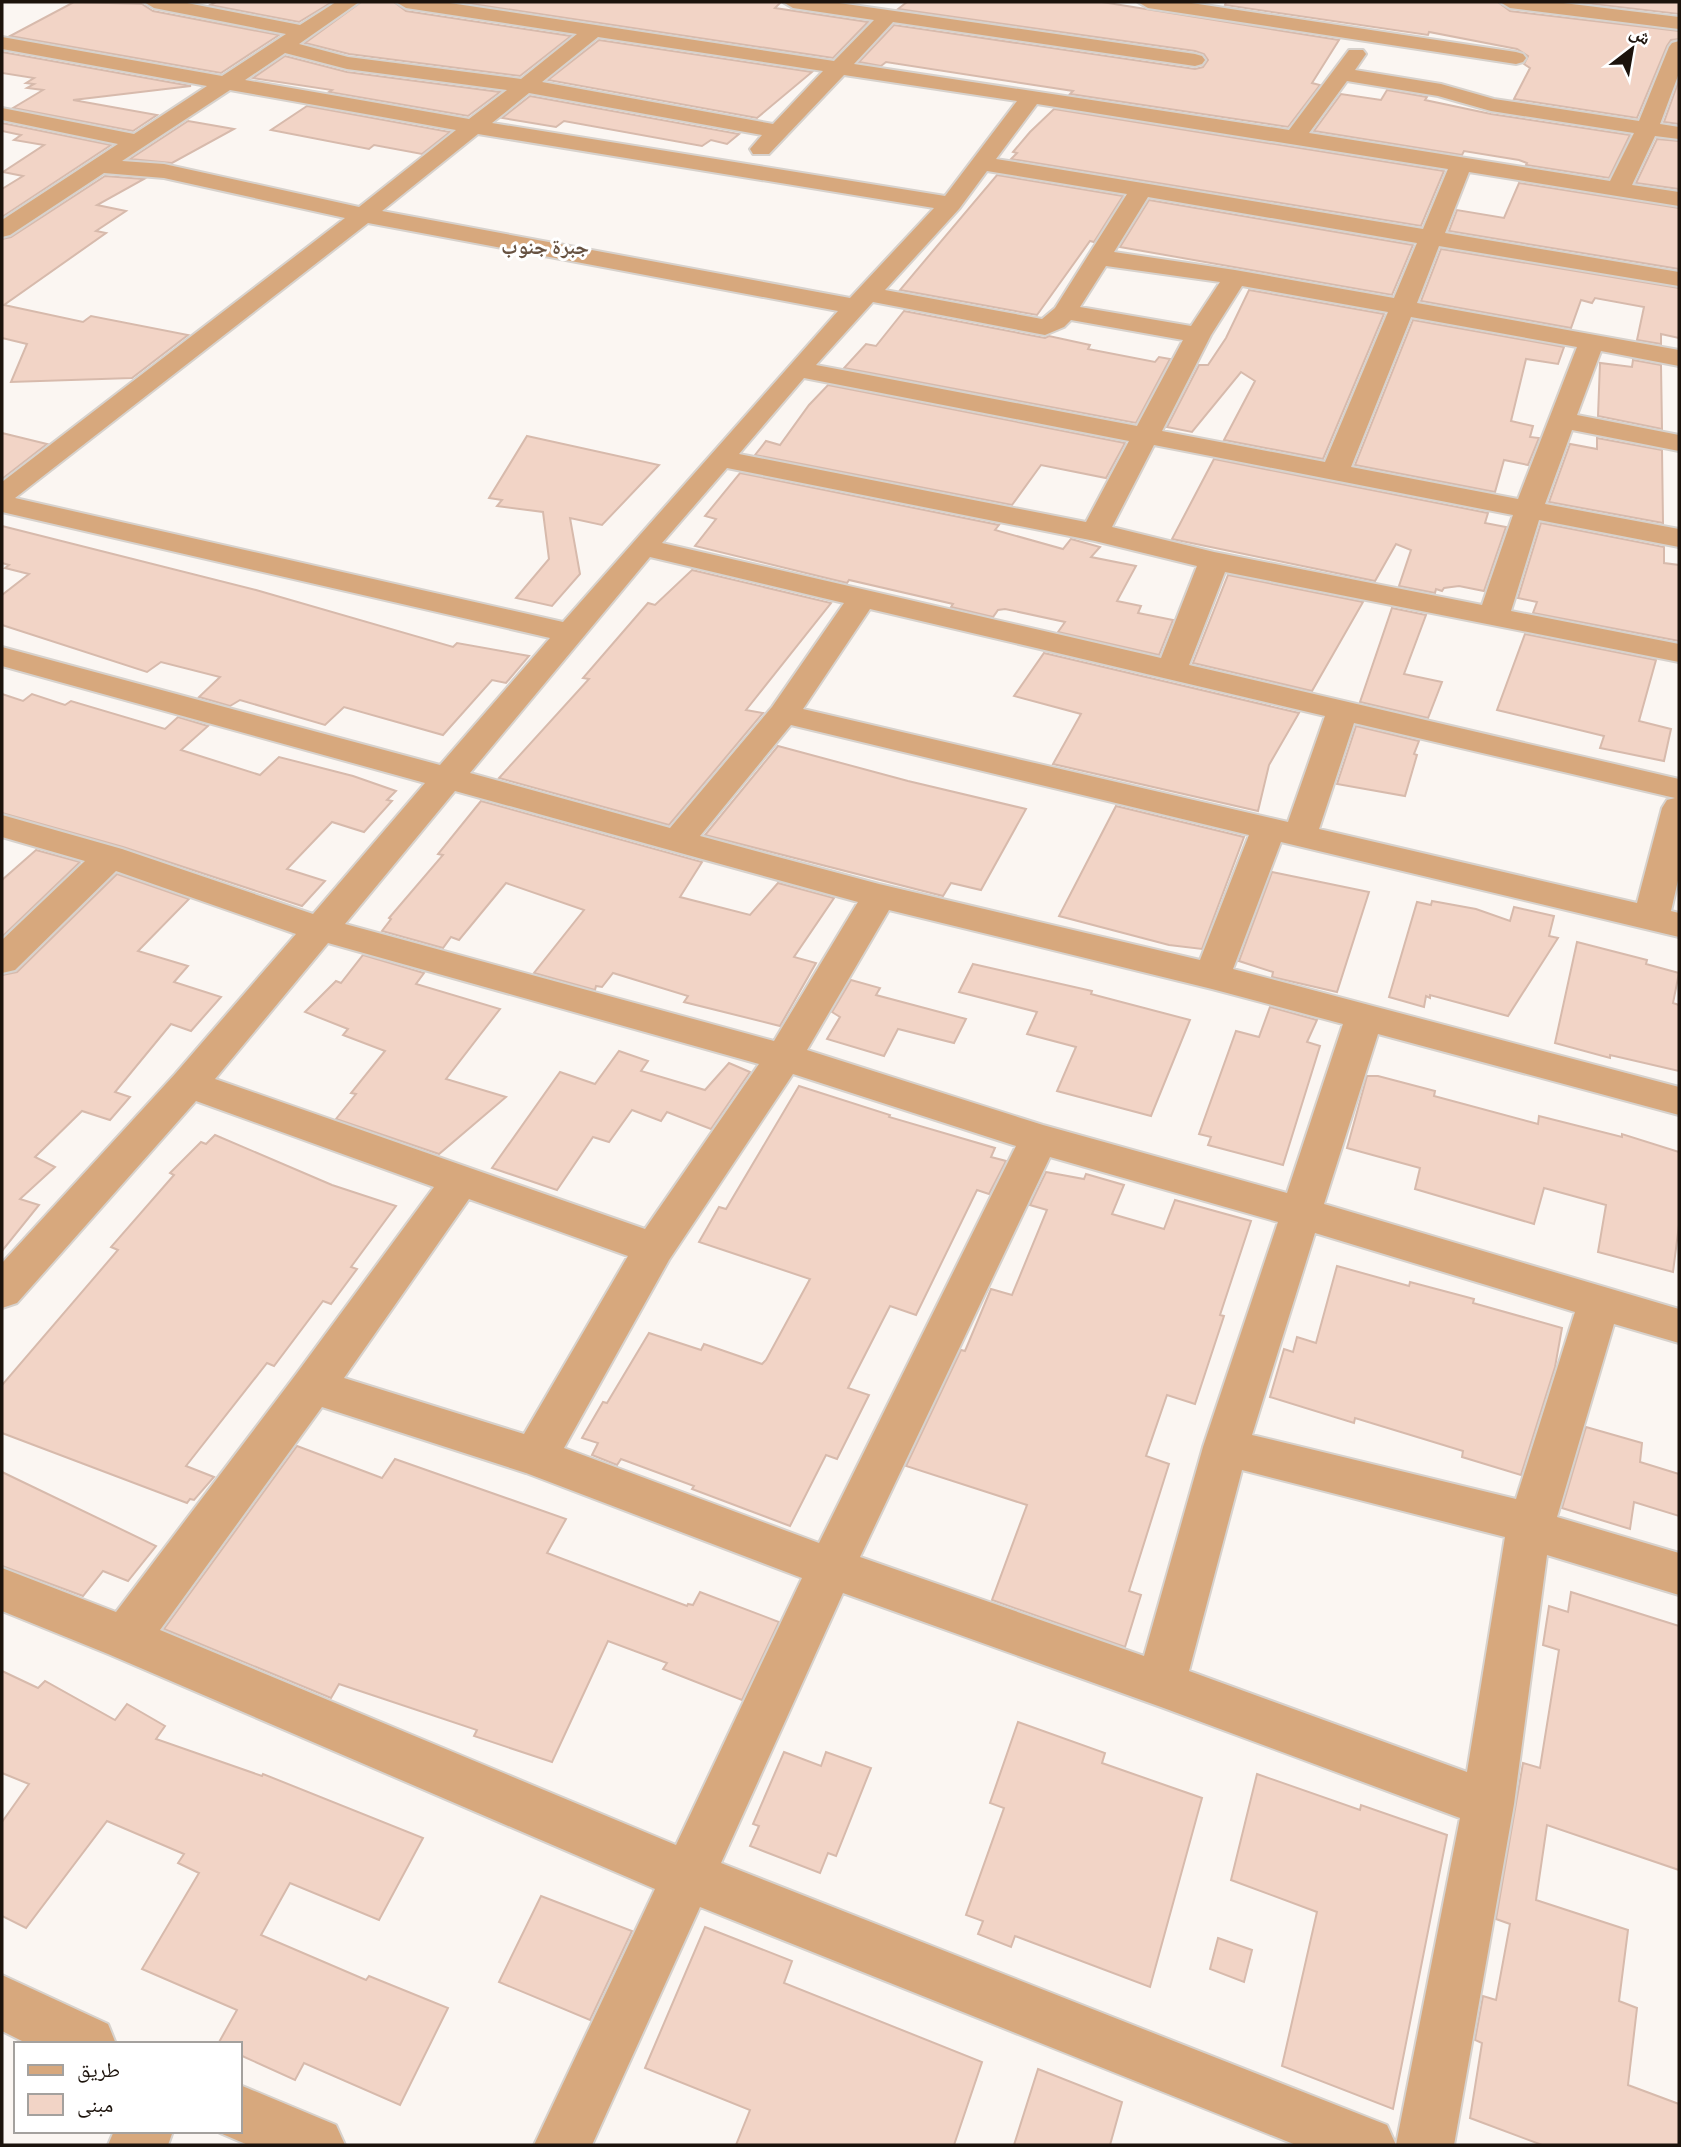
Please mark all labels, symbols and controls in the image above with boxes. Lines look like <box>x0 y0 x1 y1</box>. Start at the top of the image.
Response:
north arrow <box>1597 14 1667 84</box>
text: ش <box>1626 19 1656 50</box>
district label: جبرة جنوب <box>501 233 589 260</box>
legend <box>14 2042 242 2133</box>
text: طريق <box>77 2056 120 2083</box>
text: مبنى <box>77 2091 113 2118</box>

